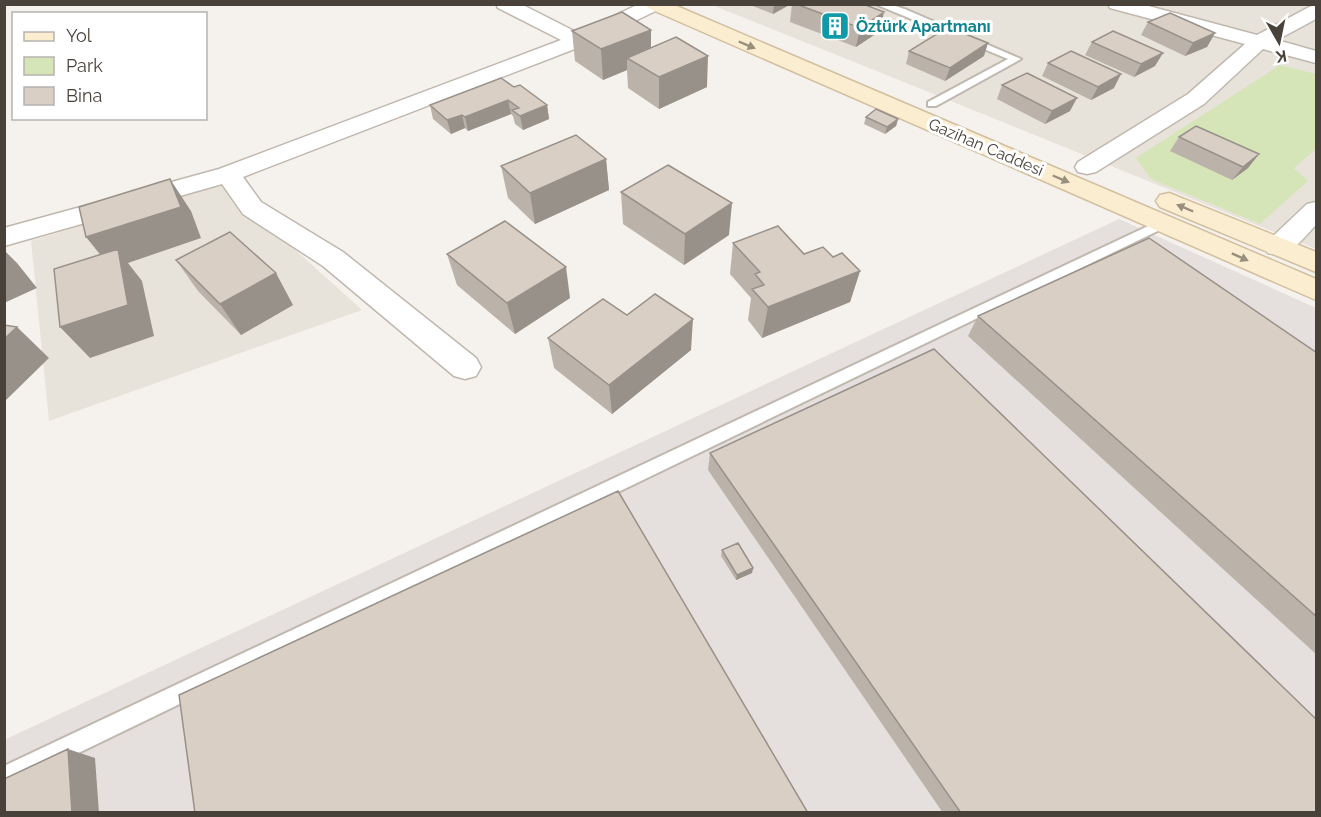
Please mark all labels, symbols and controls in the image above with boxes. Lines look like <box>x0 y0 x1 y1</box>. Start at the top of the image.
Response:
building icon: Öztürk Apartmanı <box>819 10 851 42</box>
legend <box>12 12 207 120</box>
north arrow <box>1249 12 1309 72</box>
place label: Öztürk Apartmanı <box>856 16 991 36</box>
text: Yol <box>66 25 92 46</box>
one-way arrow <box>739 40 756 49</box>
text: K <box>1274 46 1288 67</box>
text: Park <box>66 55 103 76</box>
text: Bina <box>66 85 102 106</box>
street label: Gazihan Caddesi <box>926 114 1046 180</box>
one-way arrow <box>1053 174 1071 184</box>
one-way arrow <box>1176 203 1194 213</box>
one-way arrow <box>1232 252 1250 262</box>

